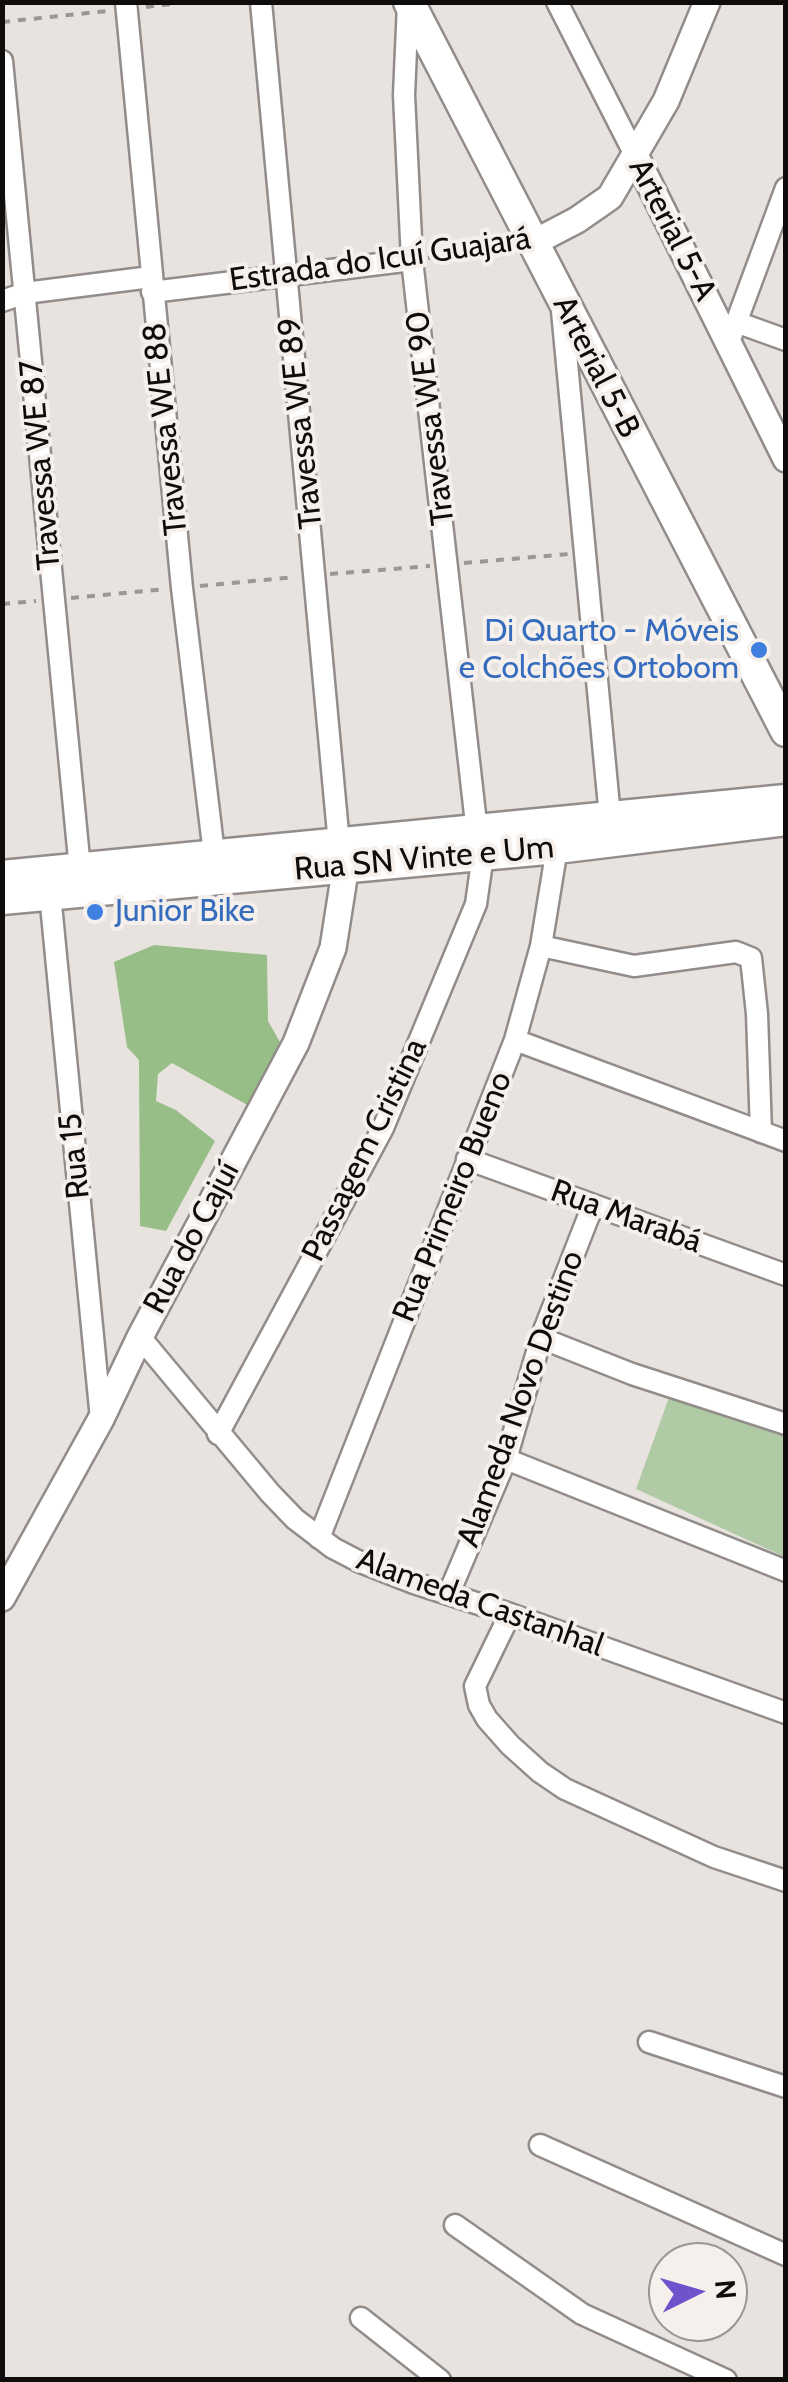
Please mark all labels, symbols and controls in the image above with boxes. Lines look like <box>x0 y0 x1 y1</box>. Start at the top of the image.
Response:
street label: Arterial 5-A <box>620 152 724 308</box>
street label: Estrada do Icuí Guajará <box>227 220 533 300</box>
street label: Arterial 5-B <box>544 290 648 444</box>
street label: Travessa WE 90 <box>399 309 463 527</box>
street label: Travessa WE 89 <box>271 315 331 531</box>
street label: Travessa WE 88 <box>136 321 196 537</box>
street label: Travessa WE 87 <box>13 358 69 572</box>
place label: Di Quarto - Móveis e Colchões Ortobom <box>459 613 739 688</box>
marker: Di Quarto - Móveis e Colchões Ortobom <box>748 639 770 661</box>
street label: Rua SN Vinte e Um <box>293 829 555 889</box>
place label: Junior Bike <box>115 893 255 931</box>
marker: Junior Bike <box>84 901 106 923</box>
street label: Passagem Cristina <box>294 1032 436 1268</box>
street label: Rua Primeiro Bueno <box>385 1066 521 1328</box>
street label: Rua 15 <box>51 1111 99 1201</box>
street label: Rua do Cajuí <box>136 1156 248 1320</box>
street label: Rua Marabá <box>545 1172 707 1262</box>
street label: Alameda Novo Destino <box>450 1246 592 1552</box>
street label: Alameda Castanhal <box>351 1541 609 1665</box>
north arrow <box>648 2242 748 2342</box>
text: N <box>708 2278 744 2301</box>

